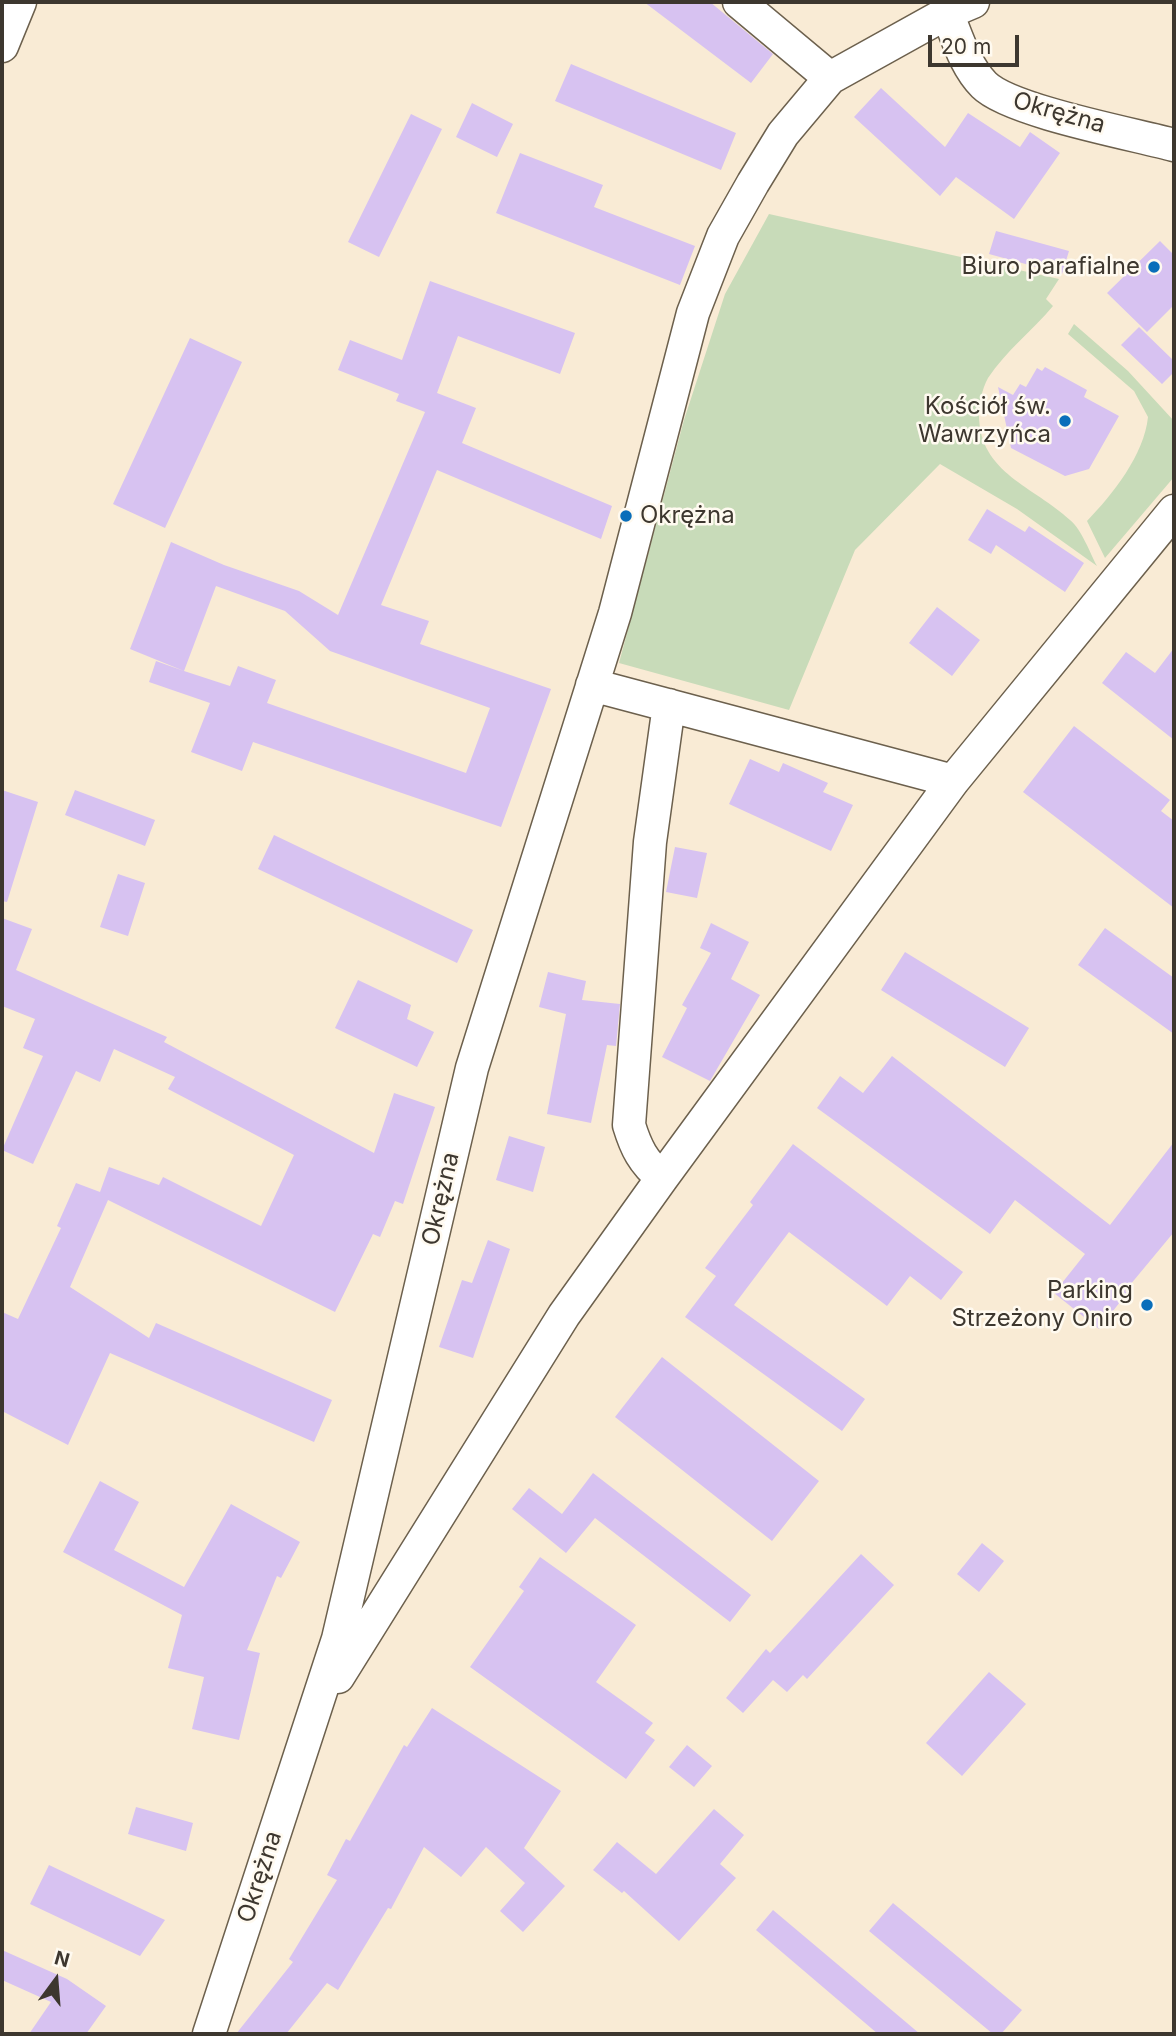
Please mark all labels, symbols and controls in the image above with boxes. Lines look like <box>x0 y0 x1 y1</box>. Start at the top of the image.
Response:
scale bar <box>931 21 1022 65</box>
text: 20 m <box>941 34 991 59</box>
street label: Okrężna <box>1010 86 1108 140</box>
place label: Biuro parafialne <box>961 253 1140 281</box>
marker: Biuro parafialne <box>1146 259 1162 275</box>
place label: Kościół św. Wawrzyńca <box>918 393 1051 449</box>
marker: Kościół św. Wawrzyńca <box>1057 413 1073 429</box>
place label: Okrężna <box>640 502 735 530</box>
marker: Okrężna <box>618 508 634 524</box>
street label: Okrężna <box>416 1150 466 1248</box>
place label: Parking Strzeżony Oniro <box>951 1277 1133 1333</box>
marker: Parking Strzeżony Oniro <box>1139 1297 1155 1313</box>
street label: Okrężna <box>232 1828 288 1926</box>
north arrow <box>21 1945 91 2015</box>
text: N <box>52 1946 72 1972</box>

